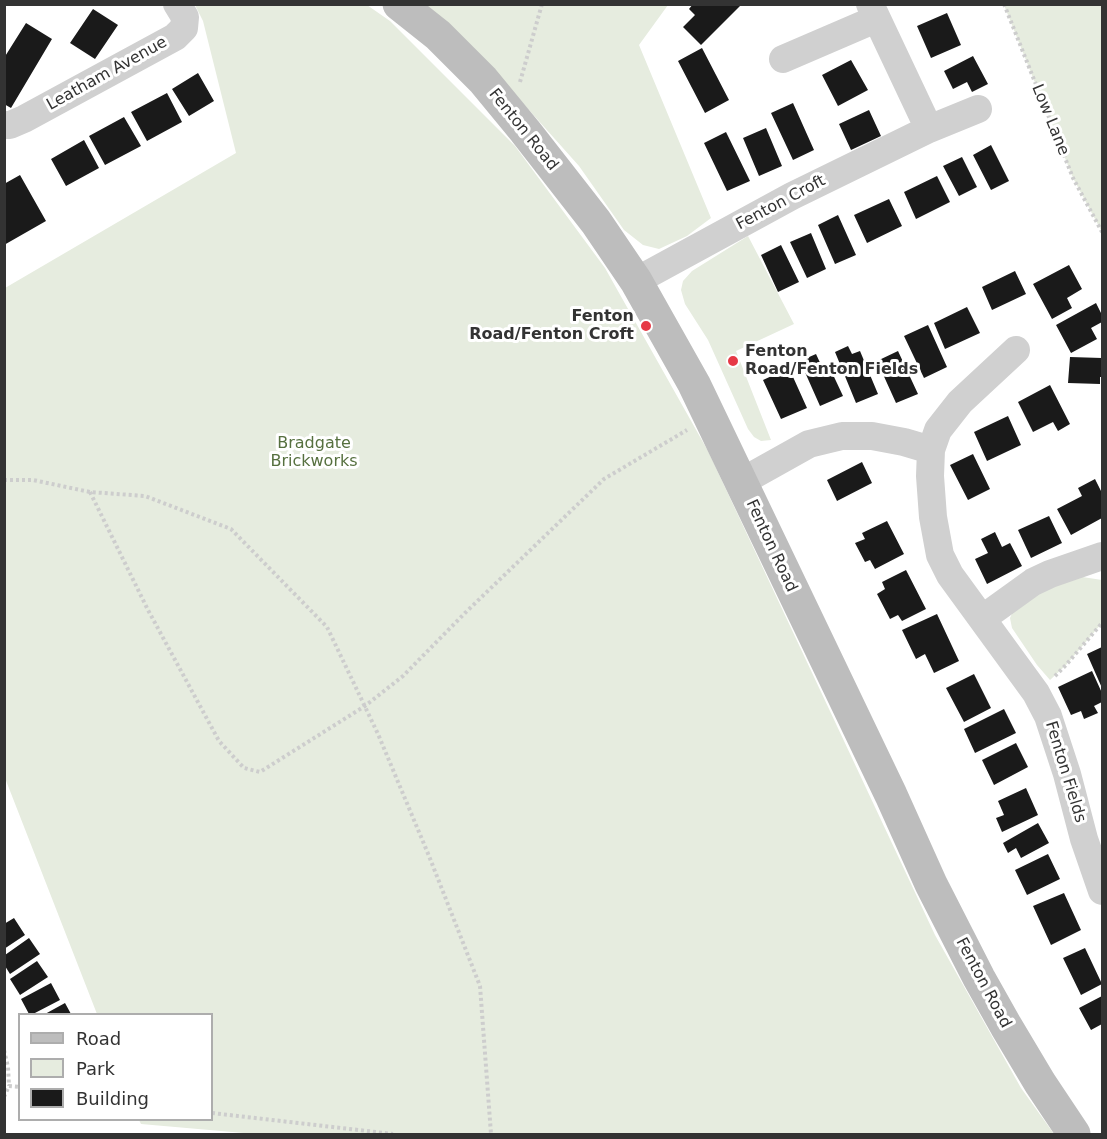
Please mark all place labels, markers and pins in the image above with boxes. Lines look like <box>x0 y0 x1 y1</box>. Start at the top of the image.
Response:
place label: Fenton Road/Fenton Croft <box>469 307 634 345</box>
marker: Fenton Road/Fenton Croft <box>639 319 653 333</box>
place label: Fenton Road/Fenton Fields <box>745 342 918 380</box>
marker: Fenton Road/Fenton Fields <box>726 354 740 368</box>

